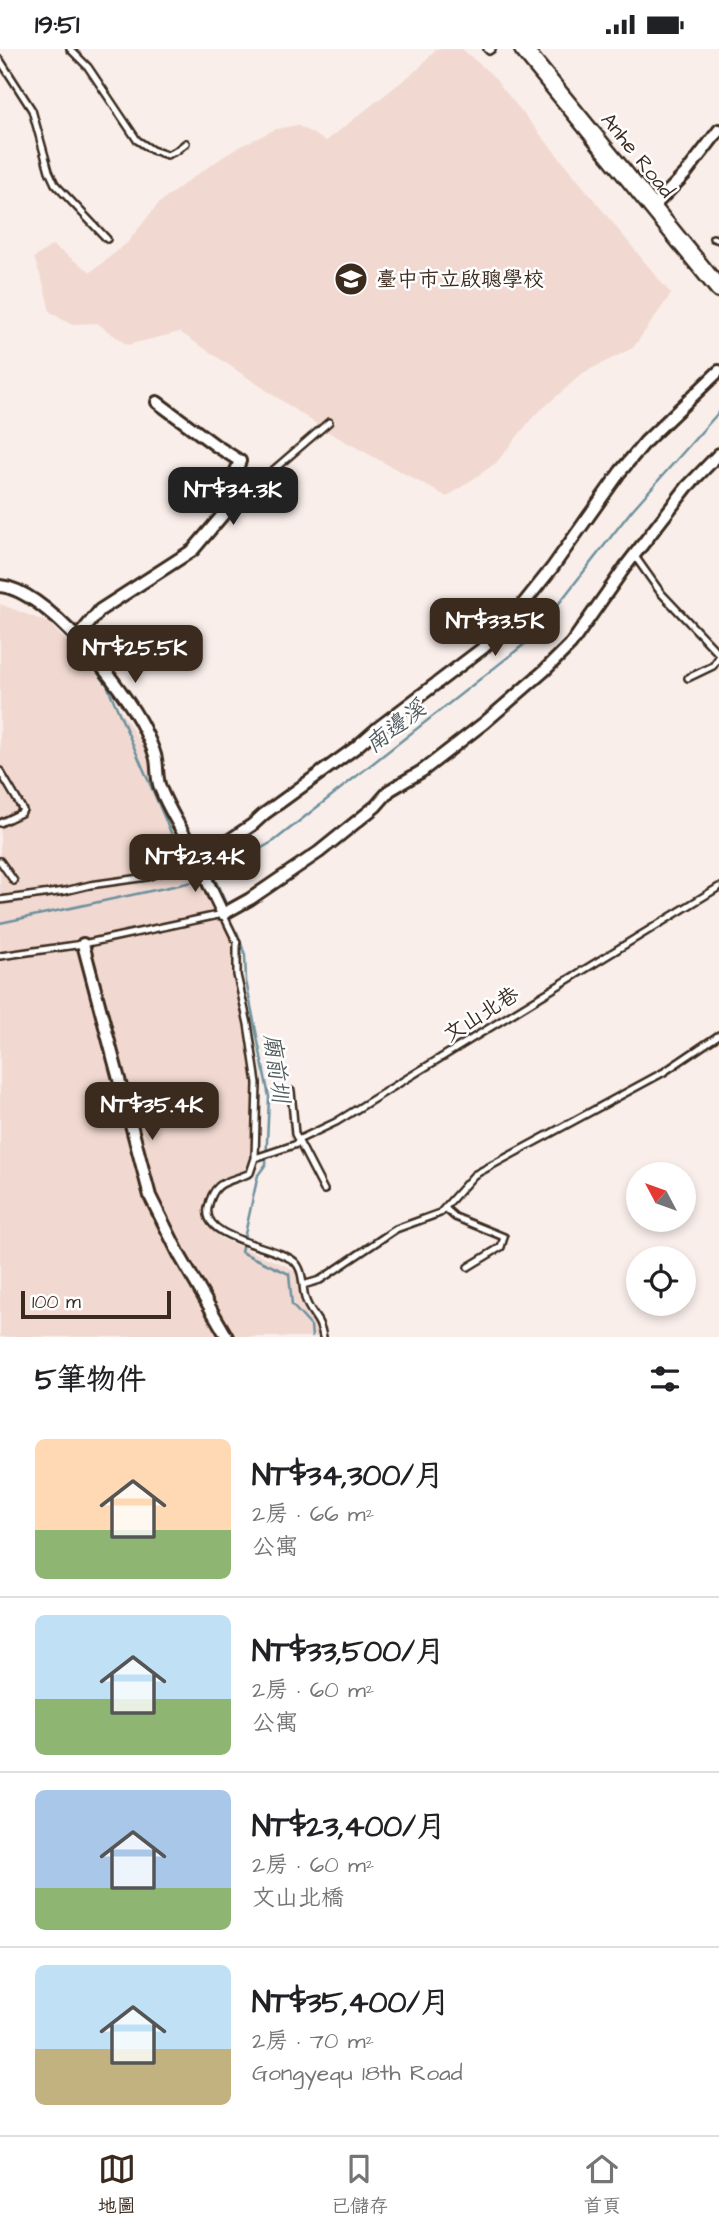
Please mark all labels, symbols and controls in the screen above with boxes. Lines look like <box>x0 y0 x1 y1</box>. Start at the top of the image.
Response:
text: 19:51 <box>35 7 79 43</box>
street label: Anhe Road <box>594 106 681 204</box>
school or university icon: 臺中市立啟聰學校 <box>332 260 370 298</box>
place label: 臺中市立啟聰學校 <box>376 265 544 294</box>
pin: NT$34.3K <box>161 468 305 527</box>
text: NT$34.3K <box>184 474 282 506</box>
pin: NT$33.5K <box>423 599 567 658</box>
text: NT$33.5K <box>446 605 544 637</box>
pin: NT$25.5K <box>63 625 207 685</box>
text: NT$25.5K <box>83 632 187 664</box>
water label: 南邊溪 <box>359 692 434 761</box>
pin: NT$23.4K <box>123 835 267 894</box>
text: NT$23.4K <box>145 841 245 873</box>
street label: 文山北巷 <box>438 980 525 1049</box>
water label: 廟前圳 <box>255 1032 297 1108</box>
pin: NT$35.4K <box>80 1083 224 1142</box>
text: NT$35.4K <box>101 1089 203 1121</box>
north arrow <box>626 1162 696 1232</box>
map controls <box>626 1162 696 1316</box>
button: locate <box>626 1246 696 1316</box>
scale bar <box>21 1288 172 1320</box>
text: 100 m <box>32 1289 81 1316</box>
text: 5筆物件 <box>35 1359 146 1401</box>
icon: filters <box>646 1360 684 1398</box>
text: NT$34,300/月 <box>252 1455 444 1497</box>
icon: home <box>91 1467 175 1551</box>
text: 2房 · 66 m² <box>252 1498 374 1530</box>
text: 公寓 <box>252 1531 298 1563</box>
text: NT$33,500/月 <box>252 1631 445 1673</box>
icon: home <box>91 1643 175 1727</box>
text: 2房 · 60 m² <box>252 1674 374 1706</box>
text: 公寓 <box>252 1707 298 1739</box>
text: NT$23,400/月 <box>252 1806 446 1848</box>
icon: home <box>91 1818 175 1902</box>
text: 2房 · 60 m² <box>252 1849 374 1881</box>
text: 文山北橋 <box>252 1882 344 1914</box>
text: NT$35,400/月 <box>252 1982 450 2024</box>
icon: home <box>91 1993 175 2077</box>
text: 2房 · 70 m² <box>252 2025 374 2057</box>
text: Gongyequ 18th Road <box>252 2057 463 2089</box>
tab: 地圖 <box>98 2150 136 2220</box>
tab: 已儲存 <box>331 2150 388 2220</box>
tab: 首頁 <box>583 2150 621 2220</box>

